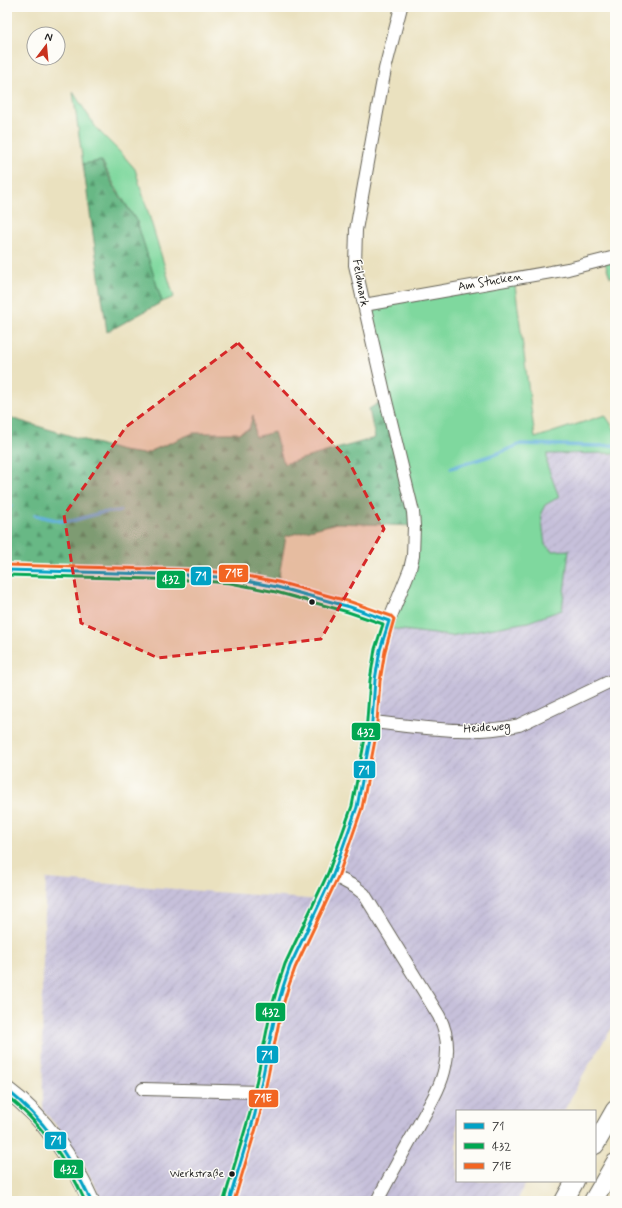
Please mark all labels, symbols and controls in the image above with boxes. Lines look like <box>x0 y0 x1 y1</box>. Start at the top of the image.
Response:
north arrow <box>26 26 66 66</box>
text: N <box>43 30 54 45</box>
street label: Feldmark <box>348 258 372 308</box>
street label: Am Stucken <box>456 268 524 296</box>
line badge: 71E <box>218 564 249 583</box>
line badge: 71 <box>190 566 212 586</box>
text: 71E <box>225 567 243 581</box>
line badge: 432 <box>156 570 186 589</box>
text: 71 <box>195 570 207 584</box>
text: 432 <box>162 573 180 587</box>
unlabelled marker <box>307 597 317 607</box>
street label: Heideweg <box>463 718 511 738</box>
line badge: 432 <box>351 722 381 741</box>
text: 432 <box>357 726 375 740</box>
line badge: 71 <box>353 760 376 779</box>
text: 71 <box>358 764 370 778</box>
line badge: 432 <box>255 1002 286 1022</box>
text: 432 <box>262 1006 280 1020</box>
line badge: 71 <box>256 1045 279 1064</box>
text: 71 <box>261 1049 273 1063</box>
line badge: 71E <box>248 1089 279 1108</box>
text: 71E <box>254 1092 272 1106</box>
legend <box>456 1110 596 1182</box>
text: 71 <box>492 1119 504 1135</box>
line badge: 71 <box>44 1131 67 1150</box>
text: 71 <box>50 1134 62 1148</box>
text: 432 <box>492 1139 511 1155</box>
line badge: 432 <box>53 1159 84 1179</box>
text: 71E <box>492 1159 511 1175</box>
text: 432 <box>60 1163 78 1177</box>
place label: Werkstraße <box>170 1167 225 1181</box>
marker: Werkstraße <box>227 1169 237 1179</box>

